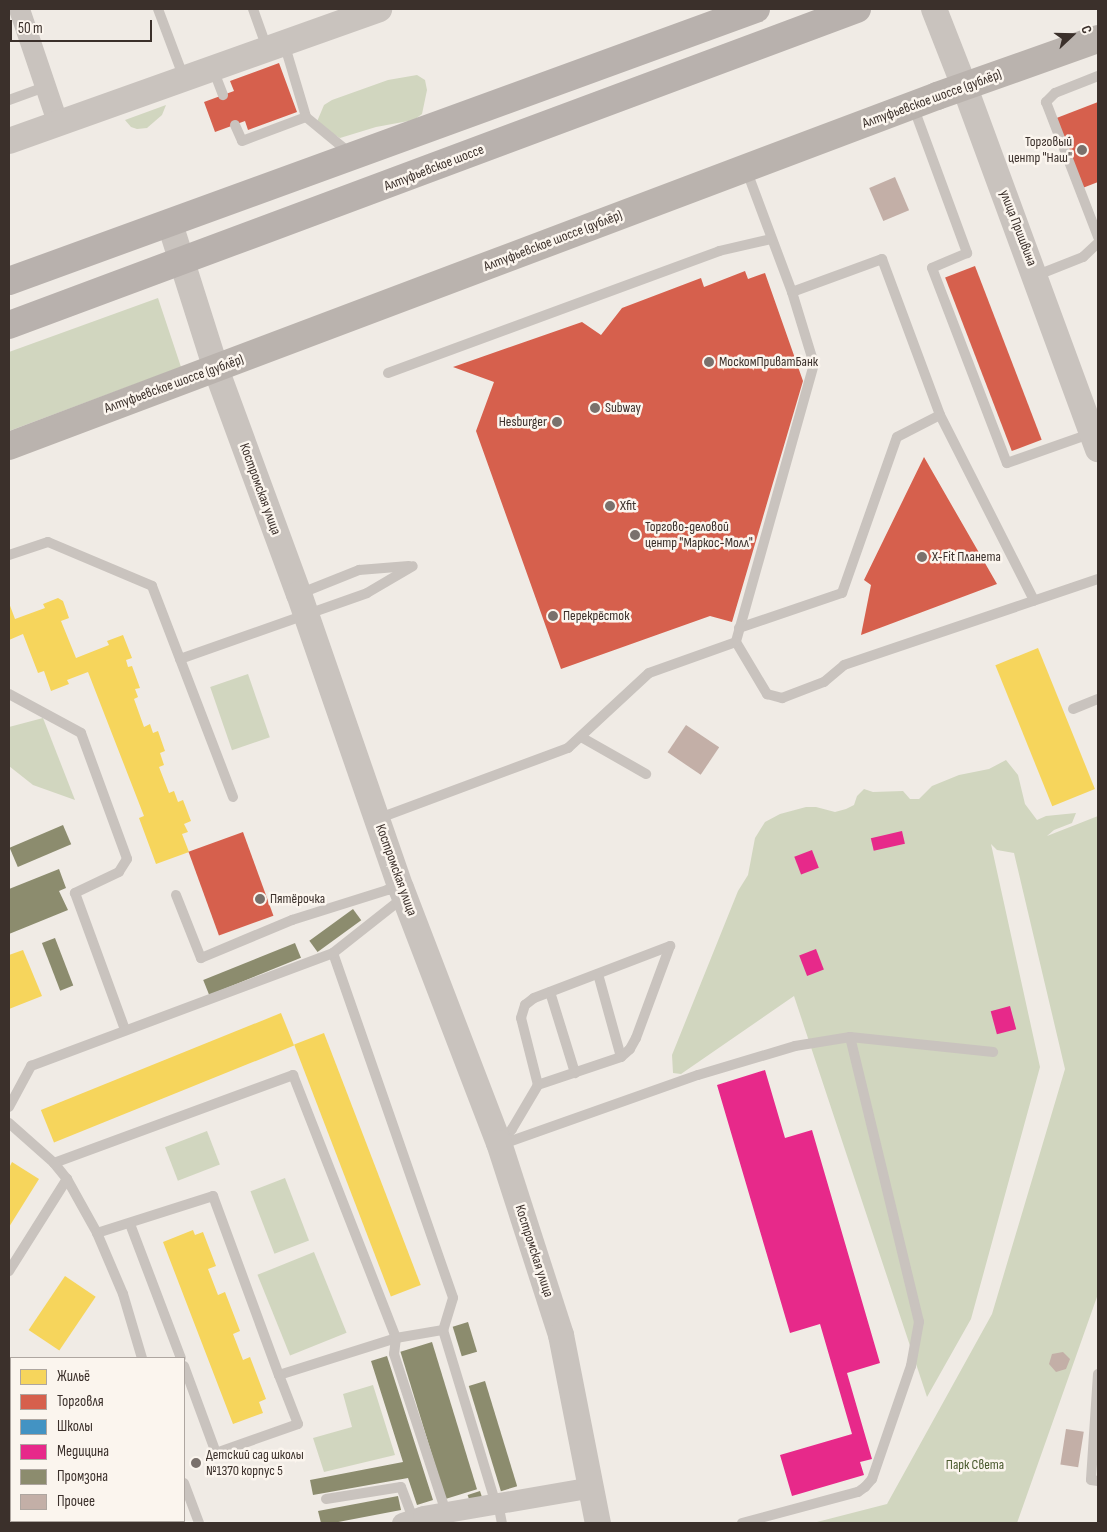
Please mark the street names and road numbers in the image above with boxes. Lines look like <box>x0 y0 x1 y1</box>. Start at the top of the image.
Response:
street label: Алтуфьевское шоссе (дублёр) <box>860 66 1004 132</box>
street label: Алтуфьевское шоссе <box>382 141 486 195</box>
street label: улица Пришвина <box>996 188 1040 268</box>
street label: Алтуфьевское шоссе (дублёр) <box>481 207 625 275</box>
street label: Алтуфьевское шоссе (дублёр) <box>102 351 246 417</box>
street label: Костромская улица <box>236 441 284 537</box>
street label: Костромская улица <box>372 822 420 918</box>
street label: Костромская улица <box>511 1203 557 1299</box>

